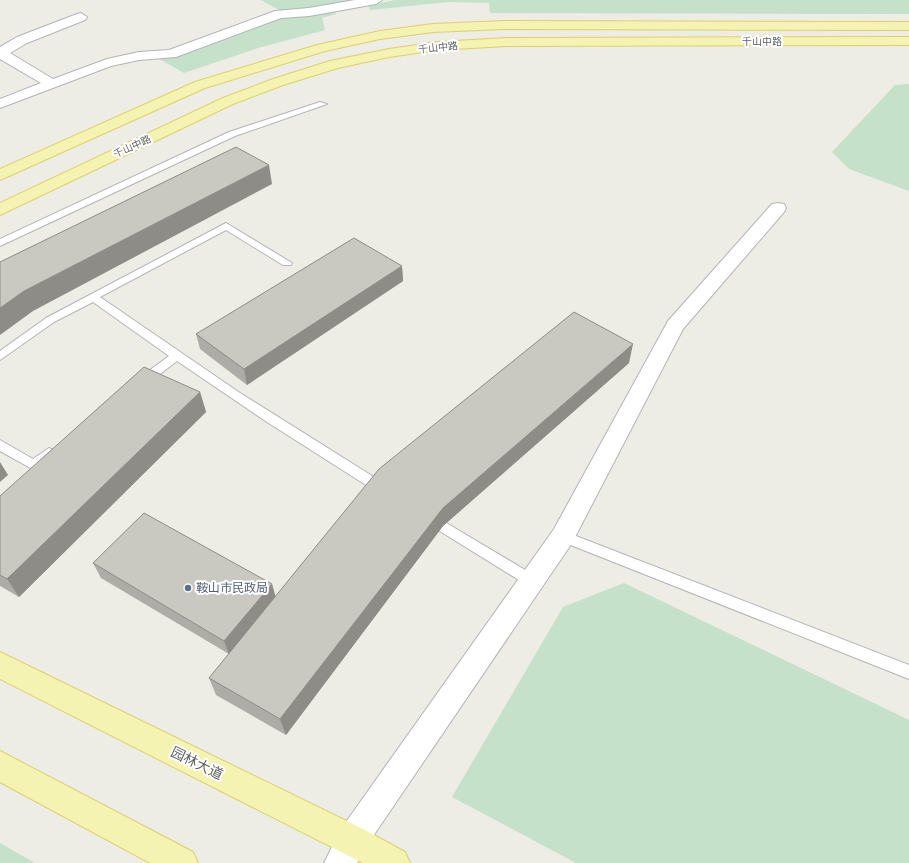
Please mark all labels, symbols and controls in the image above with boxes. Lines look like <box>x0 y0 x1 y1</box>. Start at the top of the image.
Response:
street label: 千山中路 <box>742 35 782 47</box>
street label: 千山中路 <box>417 39 459 55</box>
street label: 千山中路 <box>111 132 153 160</box>
place label: 鞍山市民政局 <box>196 581 268 595</box>
marker: 鞍山市民政局 <box>183 583 193 593</box>
street label: 园林大道 <box>168 744 226 782</box>

